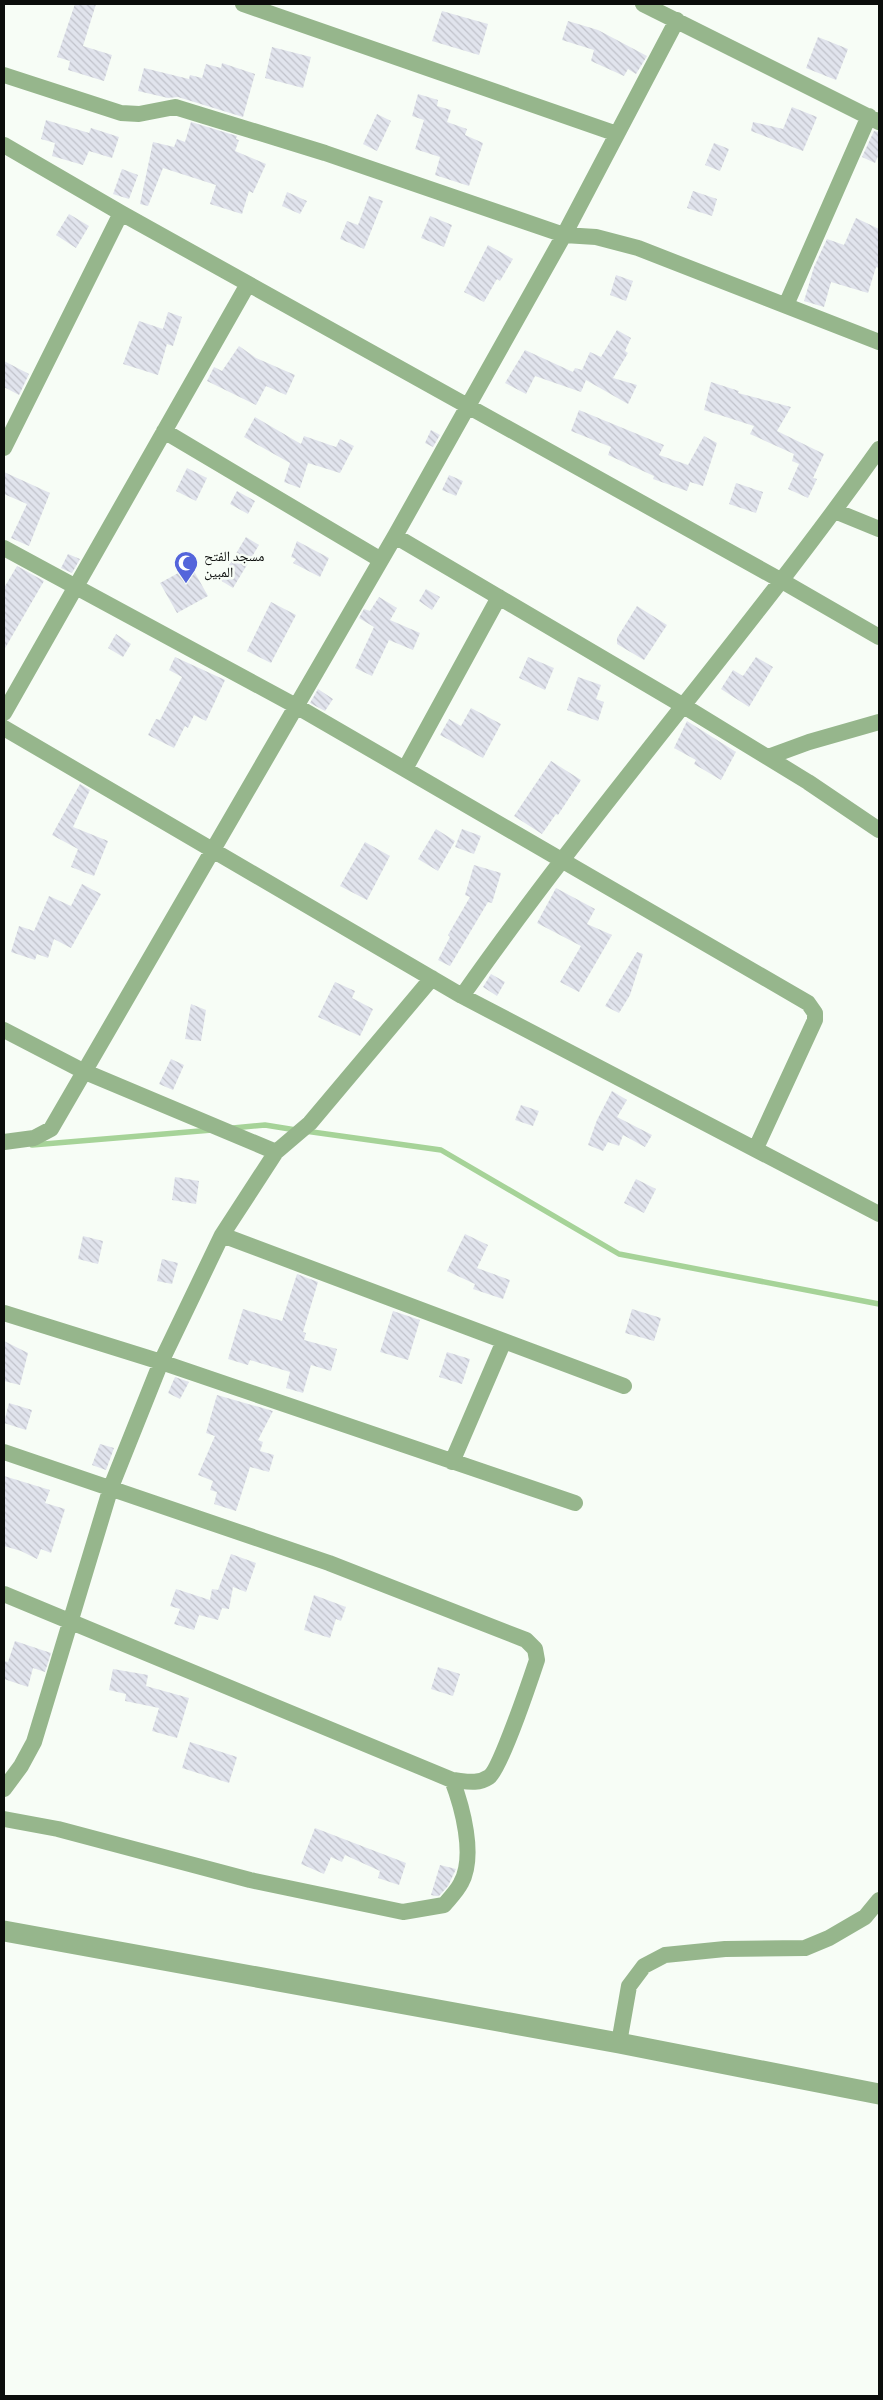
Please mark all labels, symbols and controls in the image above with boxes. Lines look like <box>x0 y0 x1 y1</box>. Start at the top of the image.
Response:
place label: مسجد الفتح المبين <box>204 547 265 581</box>
mosque icon: مسجد الفتح المبين <box>173 550 199 584</box>

